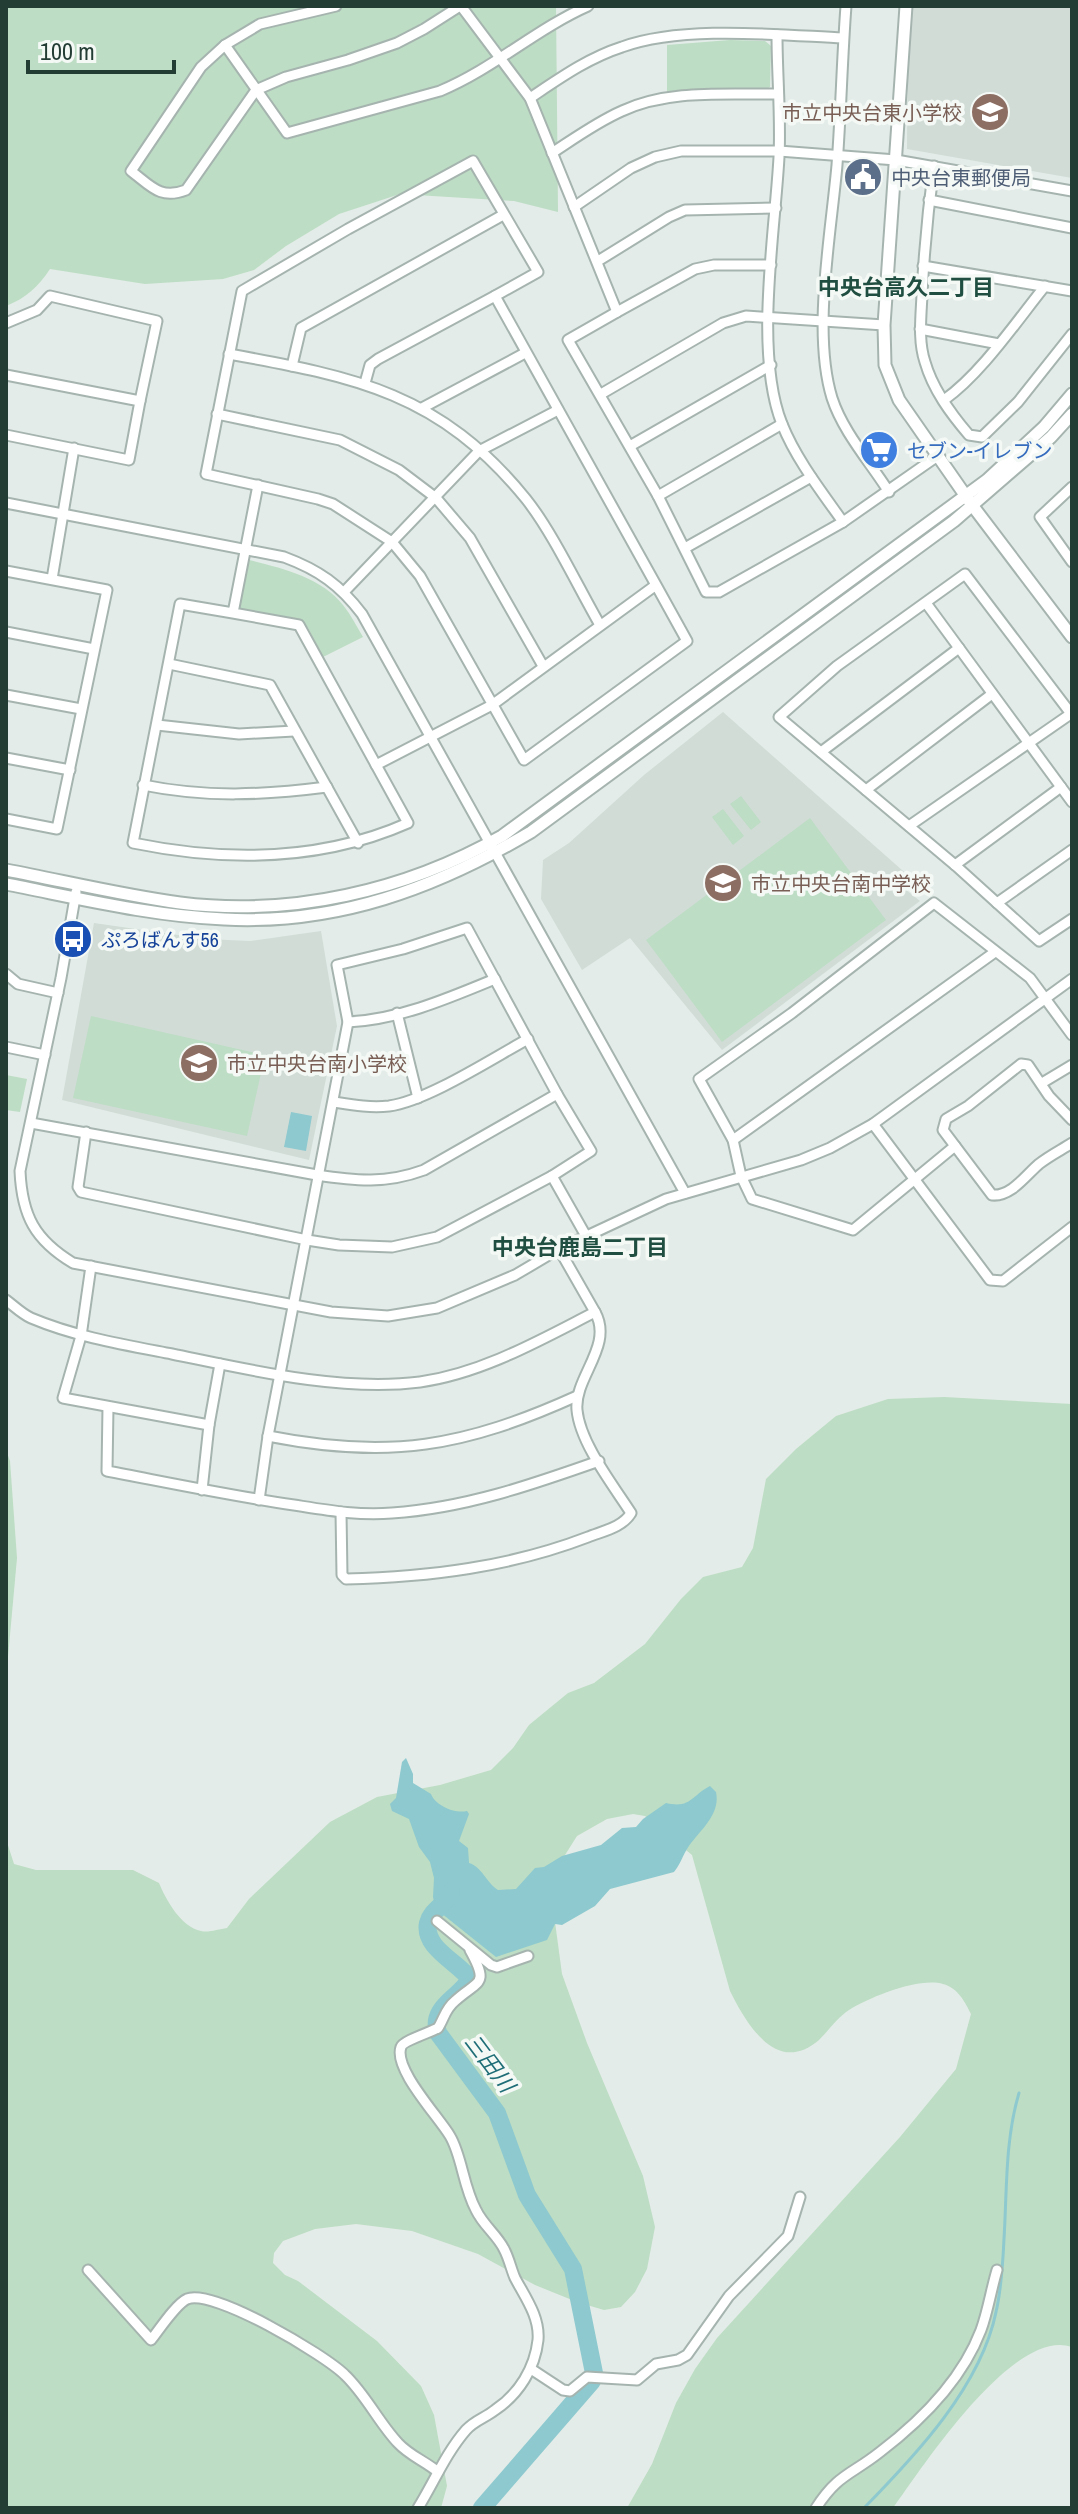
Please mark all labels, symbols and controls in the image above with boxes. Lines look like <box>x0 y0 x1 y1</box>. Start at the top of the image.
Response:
scale bar <box>28 24 174 74</box>
text: 100 m <box>40 35 95 67</box>
school or university icon: 市立中央台東小学校 <box>969 91 1011 133</box>
place label: 市立中央台東小学校 <box>782 99 962 126</box>
public building icon: 中央台東郵便局 <box>842 156 884 198</box>
place label: 中央台東郵便局 <box>891 164 1031 191</box>
district label: 中央台高久二丁目 <box>818 272 994 302</box>
supermarket icon: セブン-イレブン <box>858 429 900 471</box>
place label: セブン-イレブン <box>907 437 1052 464</box>
school or university icon: 市立中央台南中学校 <box>702 862 744 904</box>
place label: 市立中央台南中学校 <box>751 870 931 897</box>
bus stop icon: ぷろばんす56 <box>52 918 94 960</box>
place label: ぷろばんす56 <box>101 926 219 953</box>
school or university icon: 市立中央台南小学校 <box>178 1042 220 1084</box>
place label: 市立中央台南小学校 <box>227 1050 407 1077</box>
district label: 中央台鹿島二丁目 <box>492 1232 668 1262</box>
water label: 三田川 <box>458 2028 523 2100</box>

